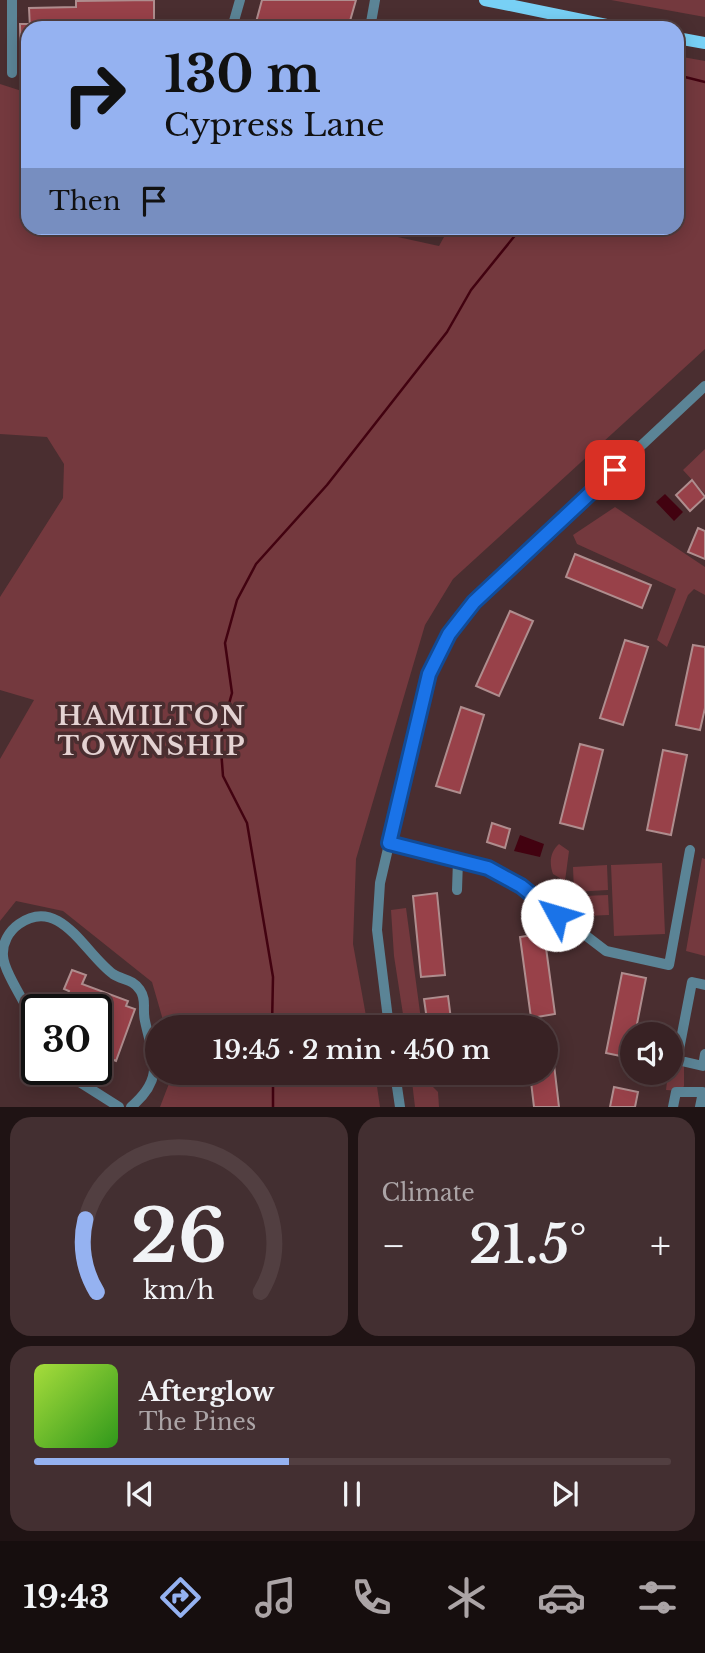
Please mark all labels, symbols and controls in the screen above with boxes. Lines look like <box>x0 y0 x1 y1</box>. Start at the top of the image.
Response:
text: 130 m <box>164 44 321 105</box>
icon: right <box>49 49 140 140</box>
text: Cypress Lane <box>164 105 385 145</box>
icon: arrive <box>135 182 173 220</box>
text: Then <box>49 185 121 217</box>
pin <box>585 440 645 500</box>
icon: arrive <box>596 451 634 489</box>
district label: HAMILTON TOWNSHIP <box>57 700 247 762</box>
position arrow <box>520 878 594 952</box>
speed limit sign: 30 <box>21 994 112 1085</box>
map controls <box>620 1022 683 1085</box>
button: sound <box>620 1022 683 1085</box>
text: 19:45 · 2 min · 450 m <box>213 1034 490 1066</box>
text: Climate <box>382 1179 475 1207</box>
text: 26 <box>131 1192 227 1283</box>
text: 21.5° <box>469 1213 587 1277</box>
text: − <box>382 1222 406 1269</box>
text: + <box>650 1222 671 1269</box>
text: km/h <box>143 1275 214 1306</box>
text: Afterglow <box>139 1376 275 1408</box>
text: The Pines <box>139 1408 256 1436</box>
icon: previous <box>121 1475 159 1513</box>
icon: pause <box>333 1475 371 1513</box>
icon: next <box>546 1475 584 1513</box>
icon: directions <box>156 1573 205 1622</box>
icon: music <box>251 1573 300 1622</box>
icon: phone <box>347 1573 396 1622</box>
icon: climate <box>442 1573 491 1622</box>
icon: car <box>537 1573 586 1622</box>
icon: filters <box>633 1573 682 1622</box>
text: 19:43 <box>23 1577 109 1617</box>

